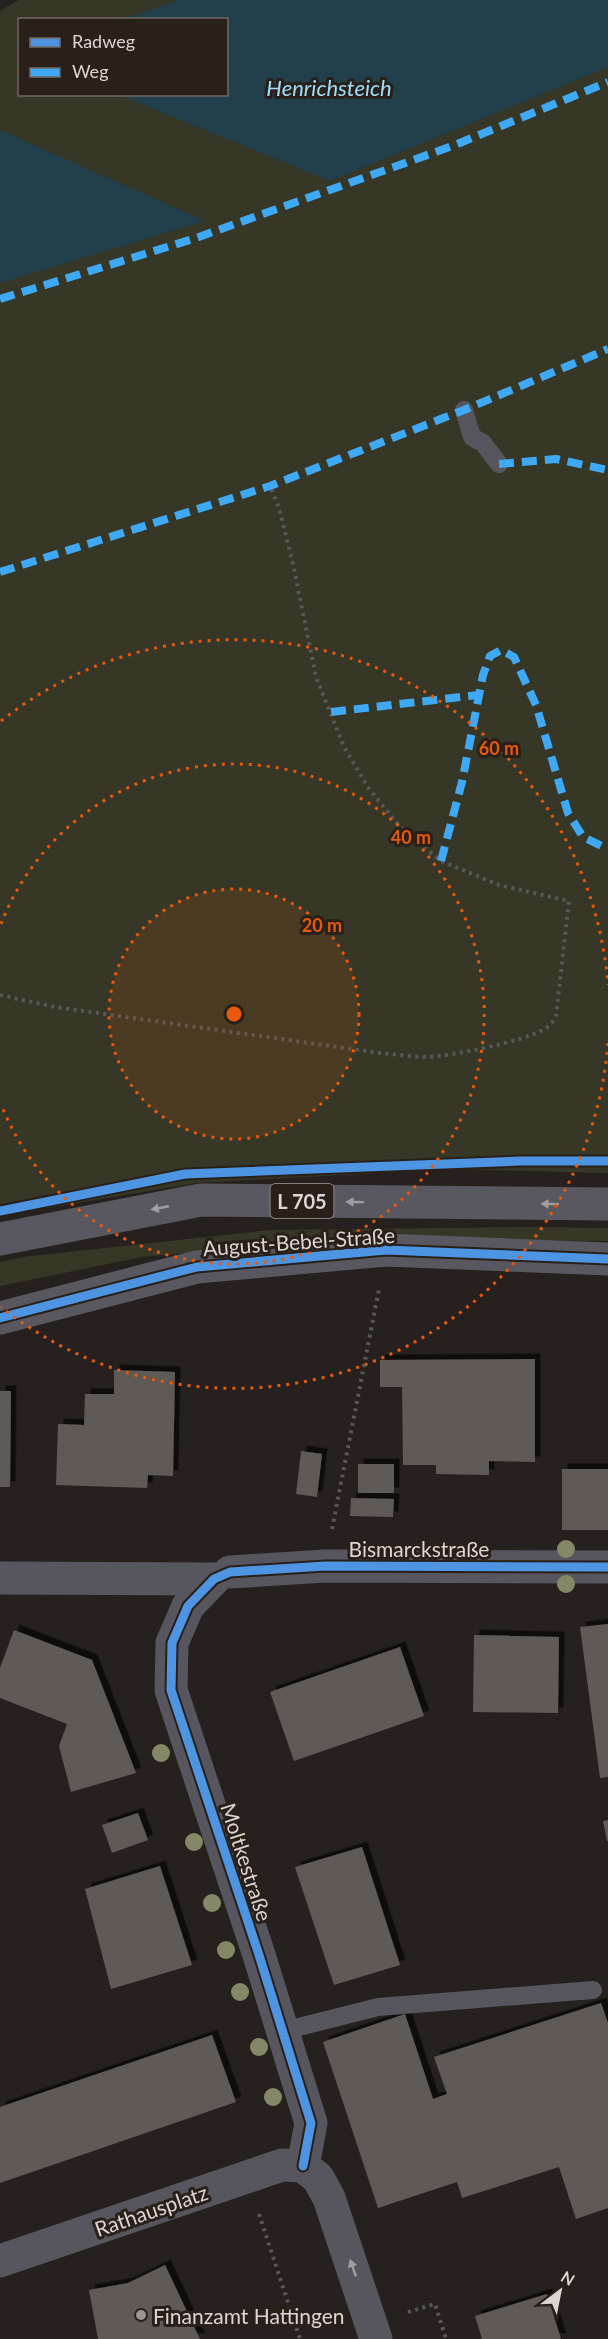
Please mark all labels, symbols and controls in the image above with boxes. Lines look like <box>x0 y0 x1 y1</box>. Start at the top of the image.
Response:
legend <box>18 18 228 96</box>
text: Radweg <box>72 30 135 52</box>
text: Weg <box>72 60 109 82</box>
water label: Henrichsteich <box>266 74 392 101</box>
text: 60 m <box>479 737 519 759</box>
text: 40 m <box>391 826 431 848</box>
text: 20 m <box>302 914 342 936</box>
centre of rings <box>224 1004 244 1024</box>
road number: L 705 <box>270 1184 334 1218</box>
one-way arrow <box>345 1197 364 1207</box>
one-way arrow <box>540 1199 559 1209</box>
one-way arrow <box>151 1204 170 1213</box>
street label: August-Bebel-Straße <box>202 1222 396 1260</box>
street label: Bismarckstraße <box>349 1536 489 1561</box>
street label: Moltkestraße <box>216 1800 278 1924</box>
street label: Rathausplatz <box>91 2179 211 2241</box>
one-way arrow <box>347 2259 357 2277</box>
north arrow <box>530 2261 590 2321</box>
text: N <box>558 2267 578 2289</box>
place label: Finanzamt Hattingen <box>153 2303 345 2328</box>
marker: Finanzamt Hattingen <box>134 2308 148 2322</box>

